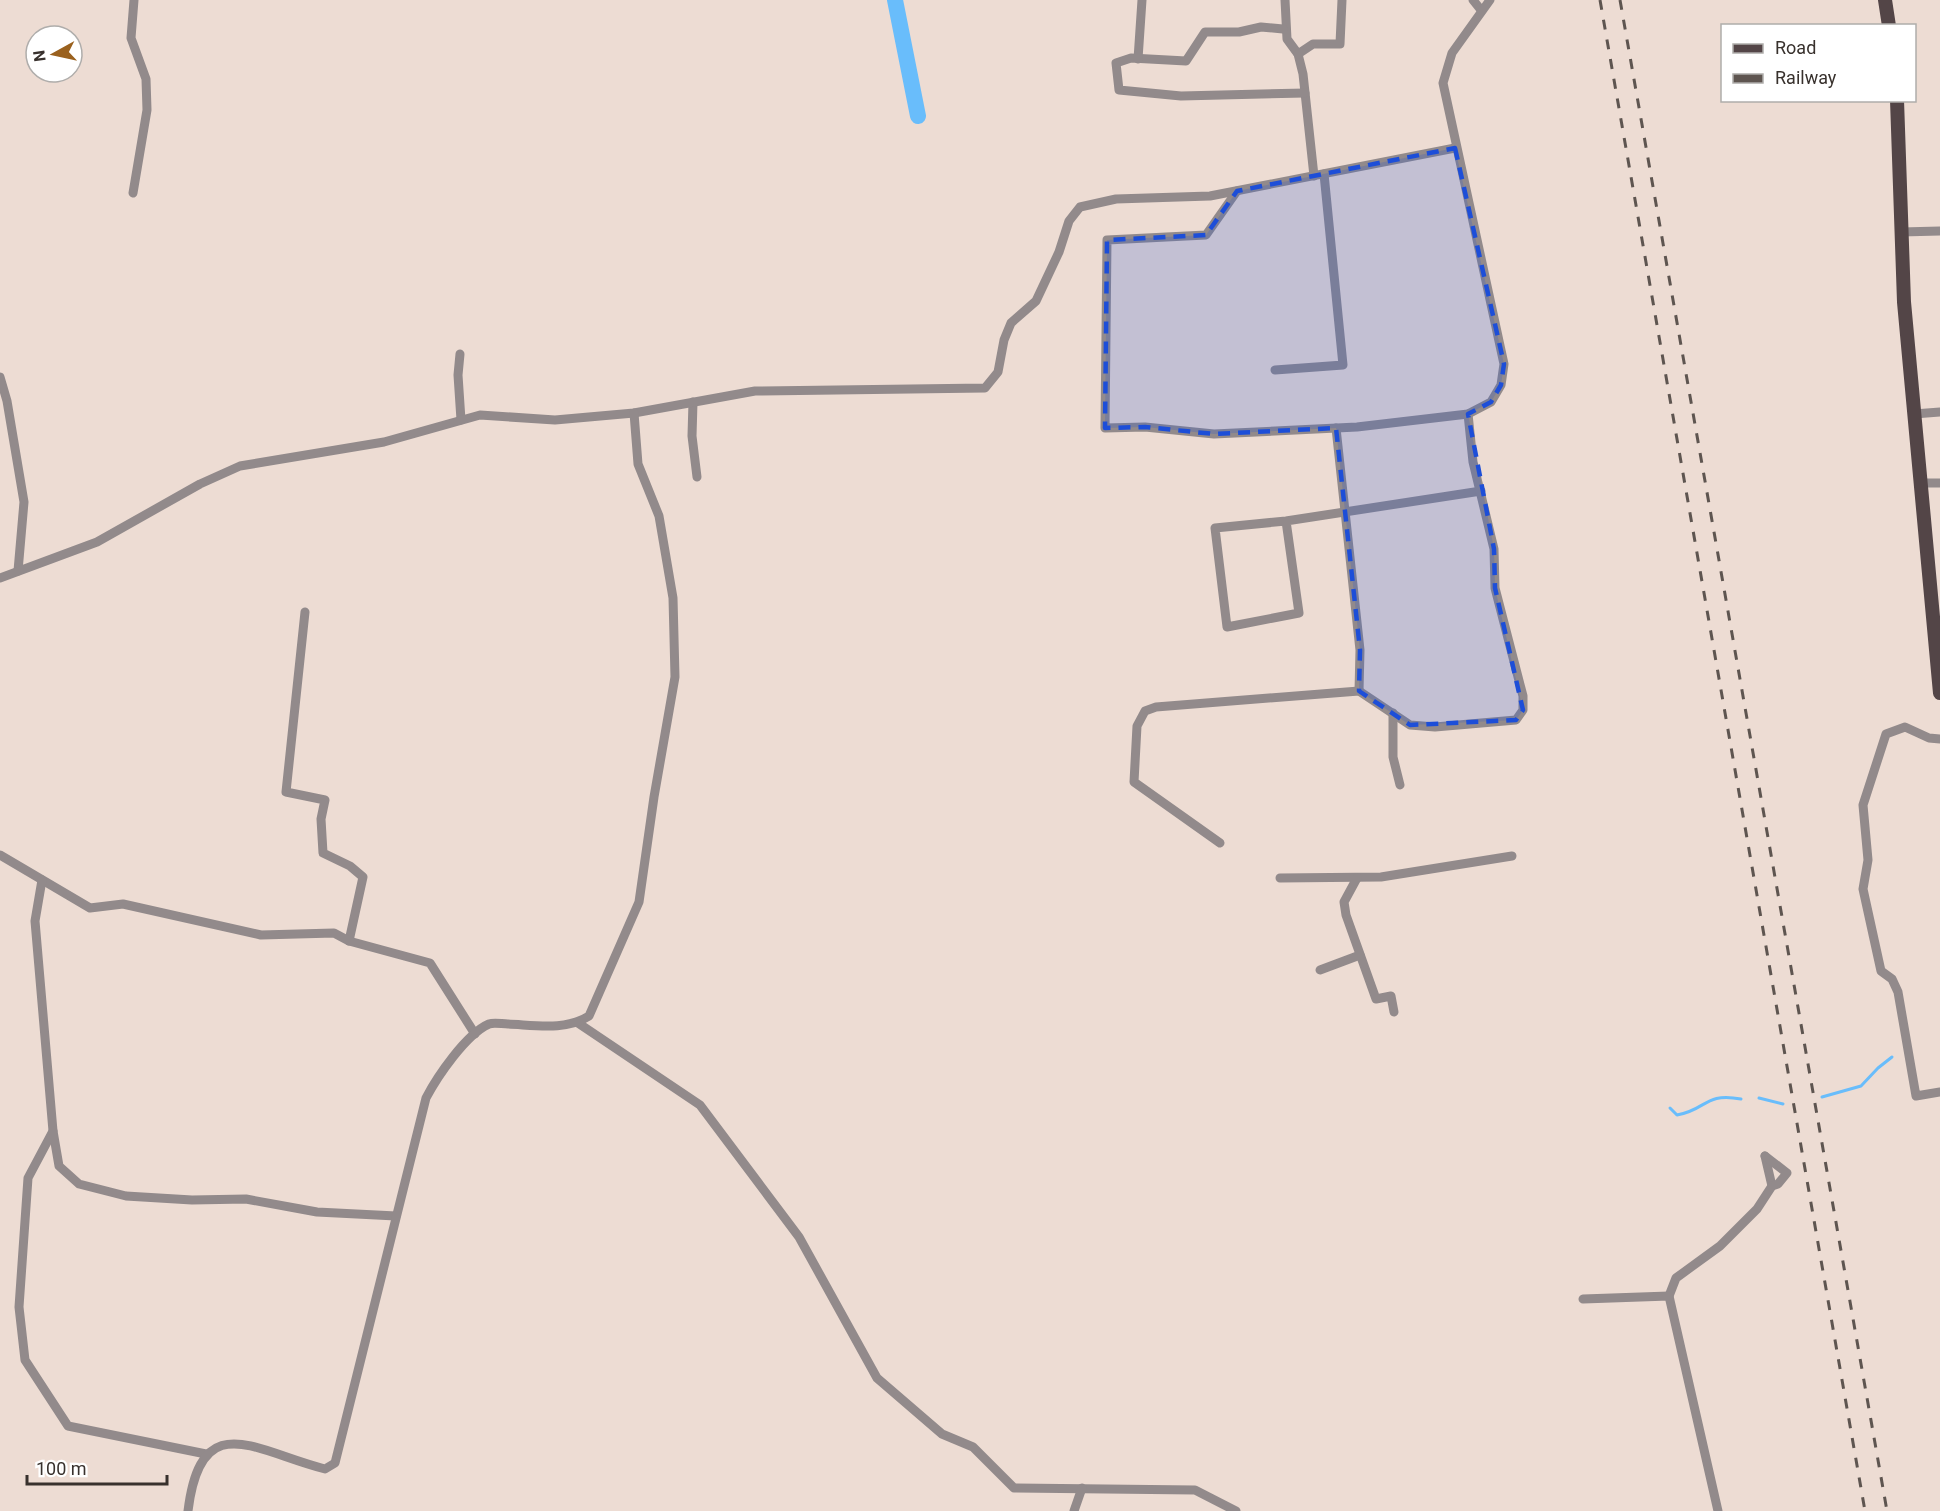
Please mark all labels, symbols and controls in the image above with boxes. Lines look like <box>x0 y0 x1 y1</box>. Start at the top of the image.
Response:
north arrow <box>24 24 84 84</box>
legend <box>1721 24 1916 102</box>
text: Road <box>1775 37 1816 58</box>
text: N <box>29 49 50 63</box>
text: Railway <box>1775 67 1837 88</box>
scale bar <box>27 1448 166 1486</box>
text: 100 m <box>36 1458 87 1479</box>

